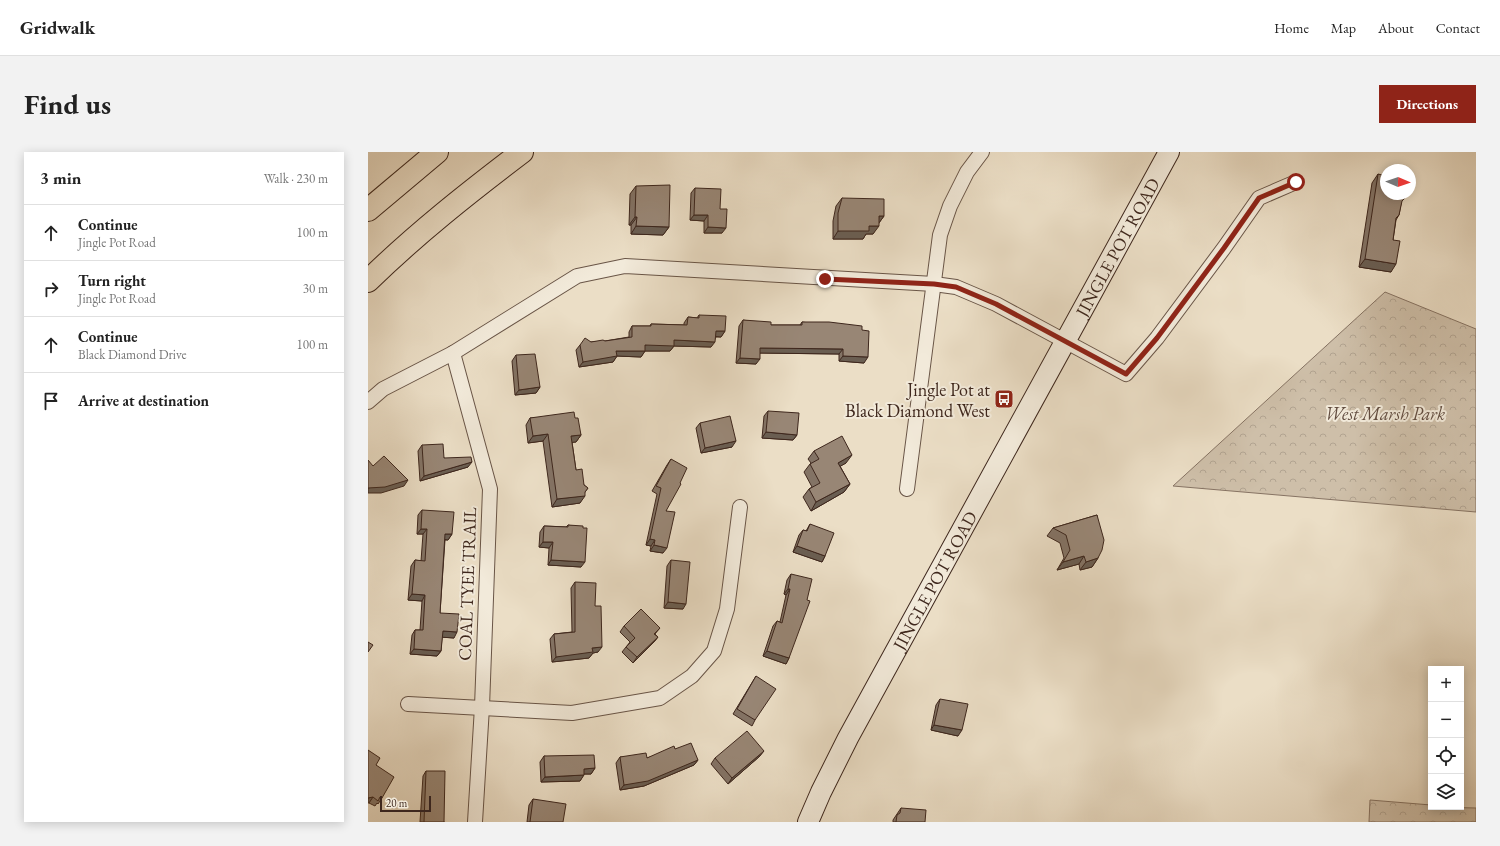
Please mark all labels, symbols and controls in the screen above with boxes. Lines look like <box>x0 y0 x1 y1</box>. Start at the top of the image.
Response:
text: Gridwalk <box>20 15 95 40</box>
text: Home <box>1274 19 1309 37</box>
text: Map <box>1331 19 1356 37</box>
text: About <box>1378 19 1414 37</box>
text: Contact <box>1436 19 1480 37</box>
button: Directions <box>1379 85 1476 123</box>
text: Find us <box>24 86 111 122</box>
north arrow <box>1380 164 1416 200</box>
text: 3 min <box>40 167 81 189</box>
text: Walk · 230 m <box>264 170 328 187</box>
street label: JINGLE POT ROAD <box>1069 173 1164 322</box>
route start <box>1287 173 1305 191</box>
text: Continue <box>78 215 138 234</box>
icon: ahead <box>40 222 62 244</box>
text: 100 m <box>297 224 328 241</box>
text: Jingle Pot Road <box>78 234 156 251</box>
route end <box>816 270 834 288</box>
text: Turn right <box>78 271 146 290</box>
icon: right <box>40 278 62 300</box>
text: 30 m <box>303 280 328 297</box>
text: Jingle Pot Road <box>78 290 156 307</box>
text: Continue <box>78 327 138 346</box>
icon: ahead <box>40 334 62 356</box>
text: 100 m <box>297 336 328 353</box>
text: Black Diamond Drive <box>78 346 186 363</box>
place label: Jingle Pot at Black Diamond West <box>845 378 990 422</box>
bus stop icon: Jingle Pot at Black Diamond West <box>993 388 1015 410</box>
icon: arrive <box>40 390 62 412</box>
text: Arrive at destination <box>78 391 209 410</box>
park label: West Marsh Park <box>1325 402 1445 425</box>
street label: COAL TYEE TRAIL <box>453 506 481 661</box>
street label: JINGLE POT ROAD <box>886 507 982 655</box>
map controls <box>1428 666 1464 810</box>
button: + <box>1428 666 1464 702</box>
button: − <box>1428 702 1464 738</box>
button: locate <box>1428 738 1464 774</box>
button: layers <box>1428 774 1464 810</box>
scale bar <box>380 794 431 813</box>
text: 20 m <box>386 796 407 810</box>

